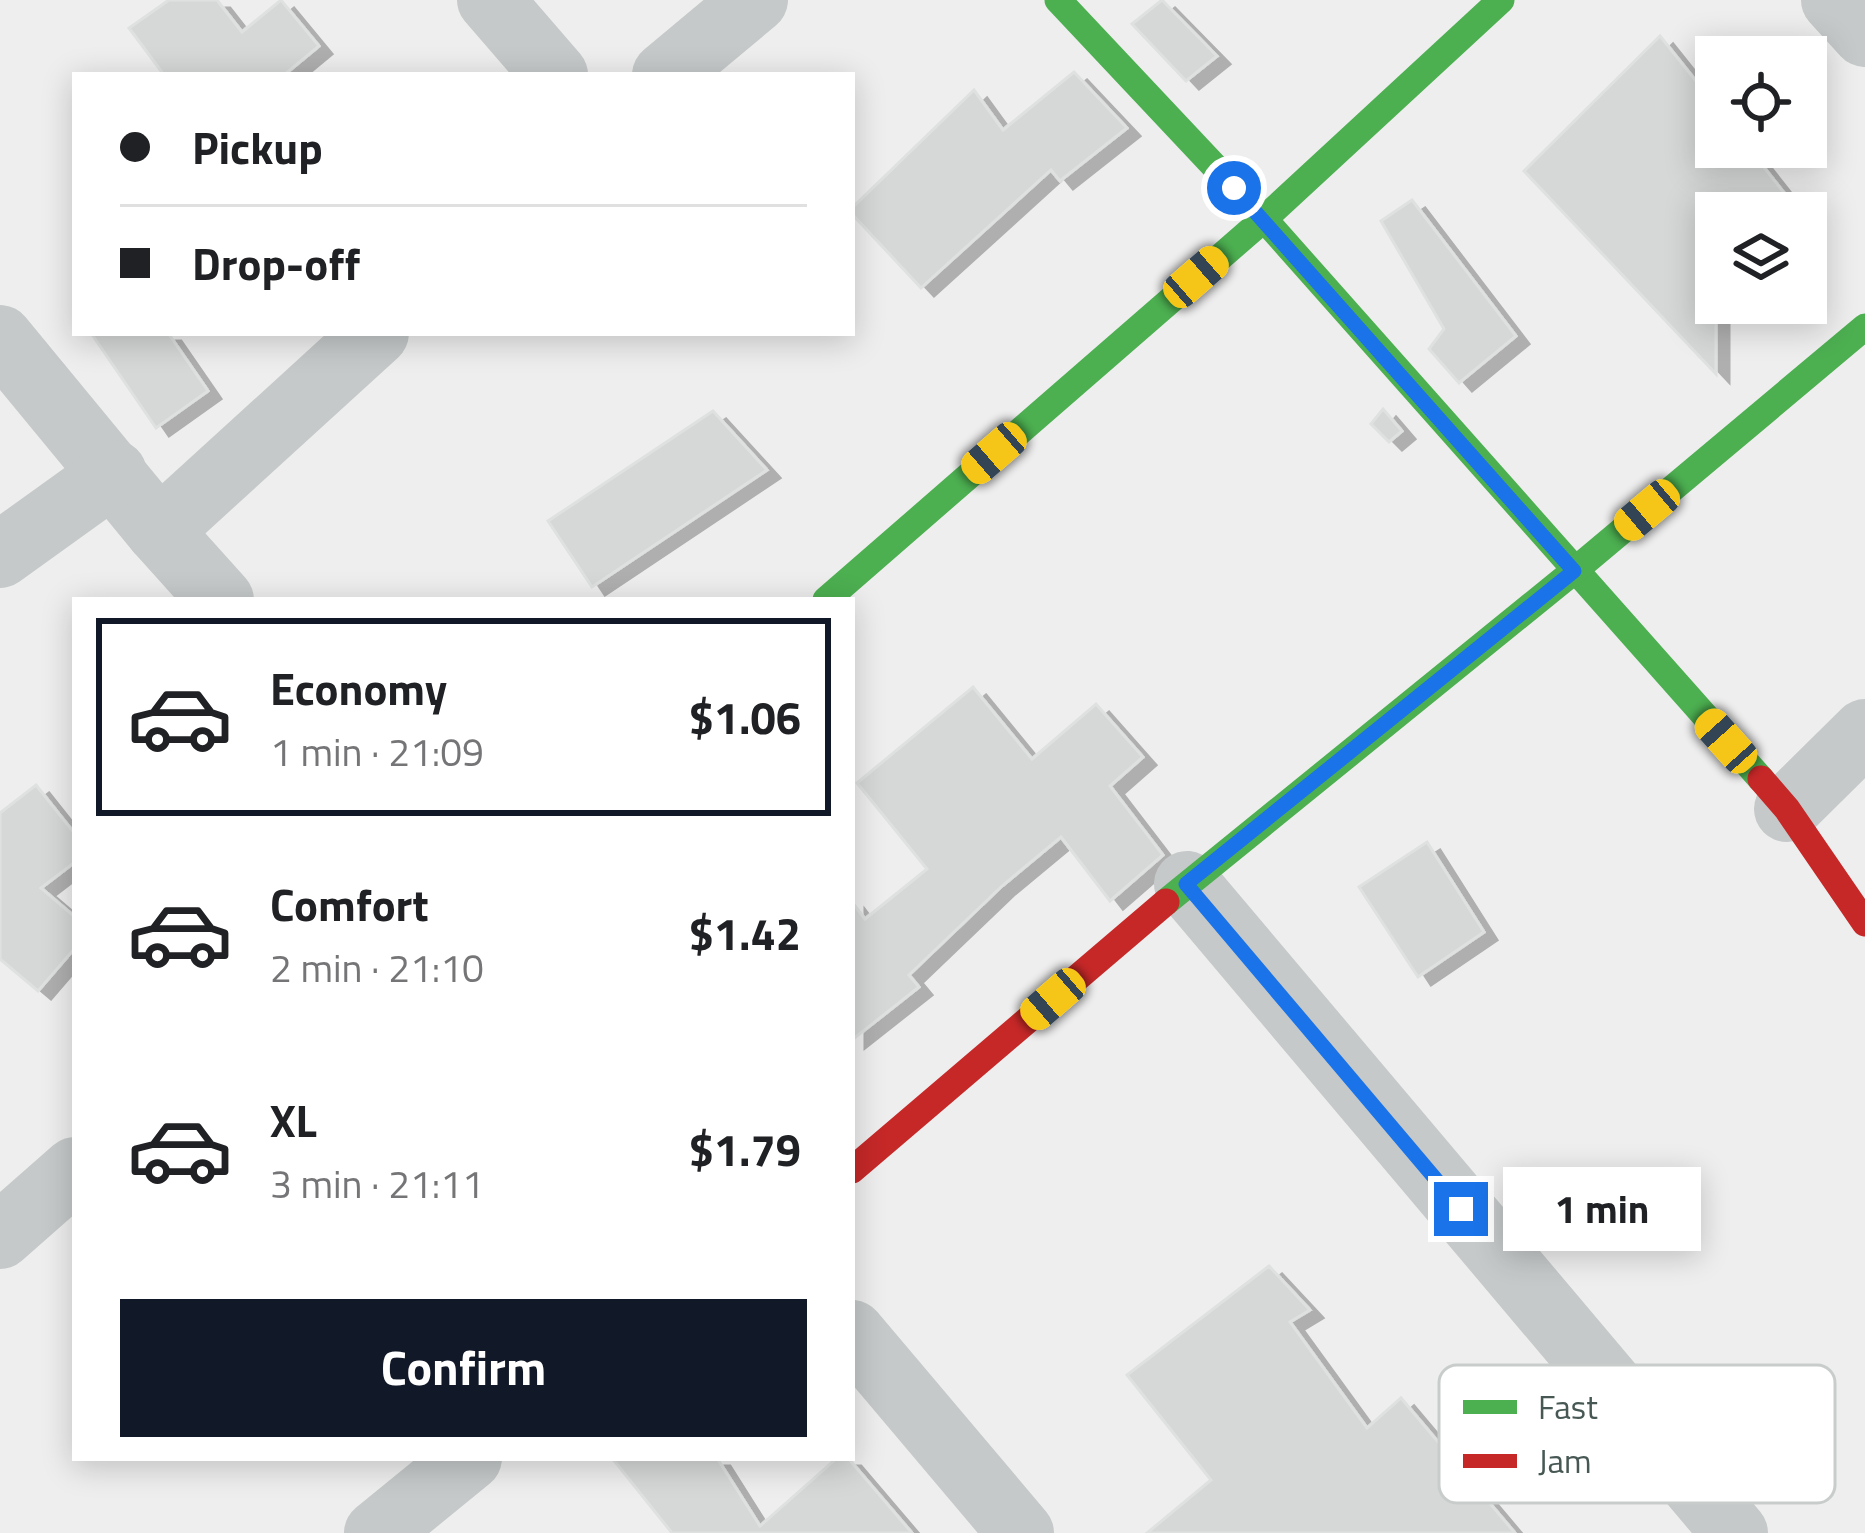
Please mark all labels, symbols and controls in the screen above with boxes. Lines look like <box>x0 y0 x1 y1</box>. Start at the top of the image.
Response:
map controls <box>1695 36 1827 324</box>
button: locate <box>1695 36 1827 168</box>
text: Pickup <box>192 113 323 181</box>
route start <box>1207 161 1261 215</box>
button: layers <box>1695 192 1827 324</box>
text: Drop-off <box>192 229 360 297</box>
car <box>1157 240 1235 314</box>
car <box>955 416 1033 490</box>
car <box>1608 473 1686 547</box>
text: Economy <box>270 654 447 722</box>
icon: car <box>126 663 234 771</box>
text: $1.06 <box>689 683 801 751</box>
car <box>1689 702 1763 780</box>
text: 1 min · 21:09 <box>270 722 484 781</box>
text: Comfort <box>270 870 429 938</box>
icon: car <box>126 879 234 987</box>
text: $1.42 <box>689 899 801 967</box>
text: 2 min · 21:10 <box>270 938 484 997</box>
car <box>1014 962 1092 1036</box>
text: XL <box>270 1086 317 1154</box>
icon: car <box>126 1095 234 1203</box>
text: $1.79 <box>689 1115 801 1183</box>
text: 3 min · 21:11 <box>270 1154 484 1213</box>
callout: 1 min <box>1503 1167 1701 1251</box>
text: 1 min <box>1555 1179 1649 1238</box>
route end <box>1434 1182 1488 1236</box>
button: Confirm <box>120 1299 807 1437</box>
legend <box>1439 1365 1835 1503</box>
text: Fast <box>1538 1382 1598 1432</box>
text: Jam <box>1538 1436 1592 1486</box>

